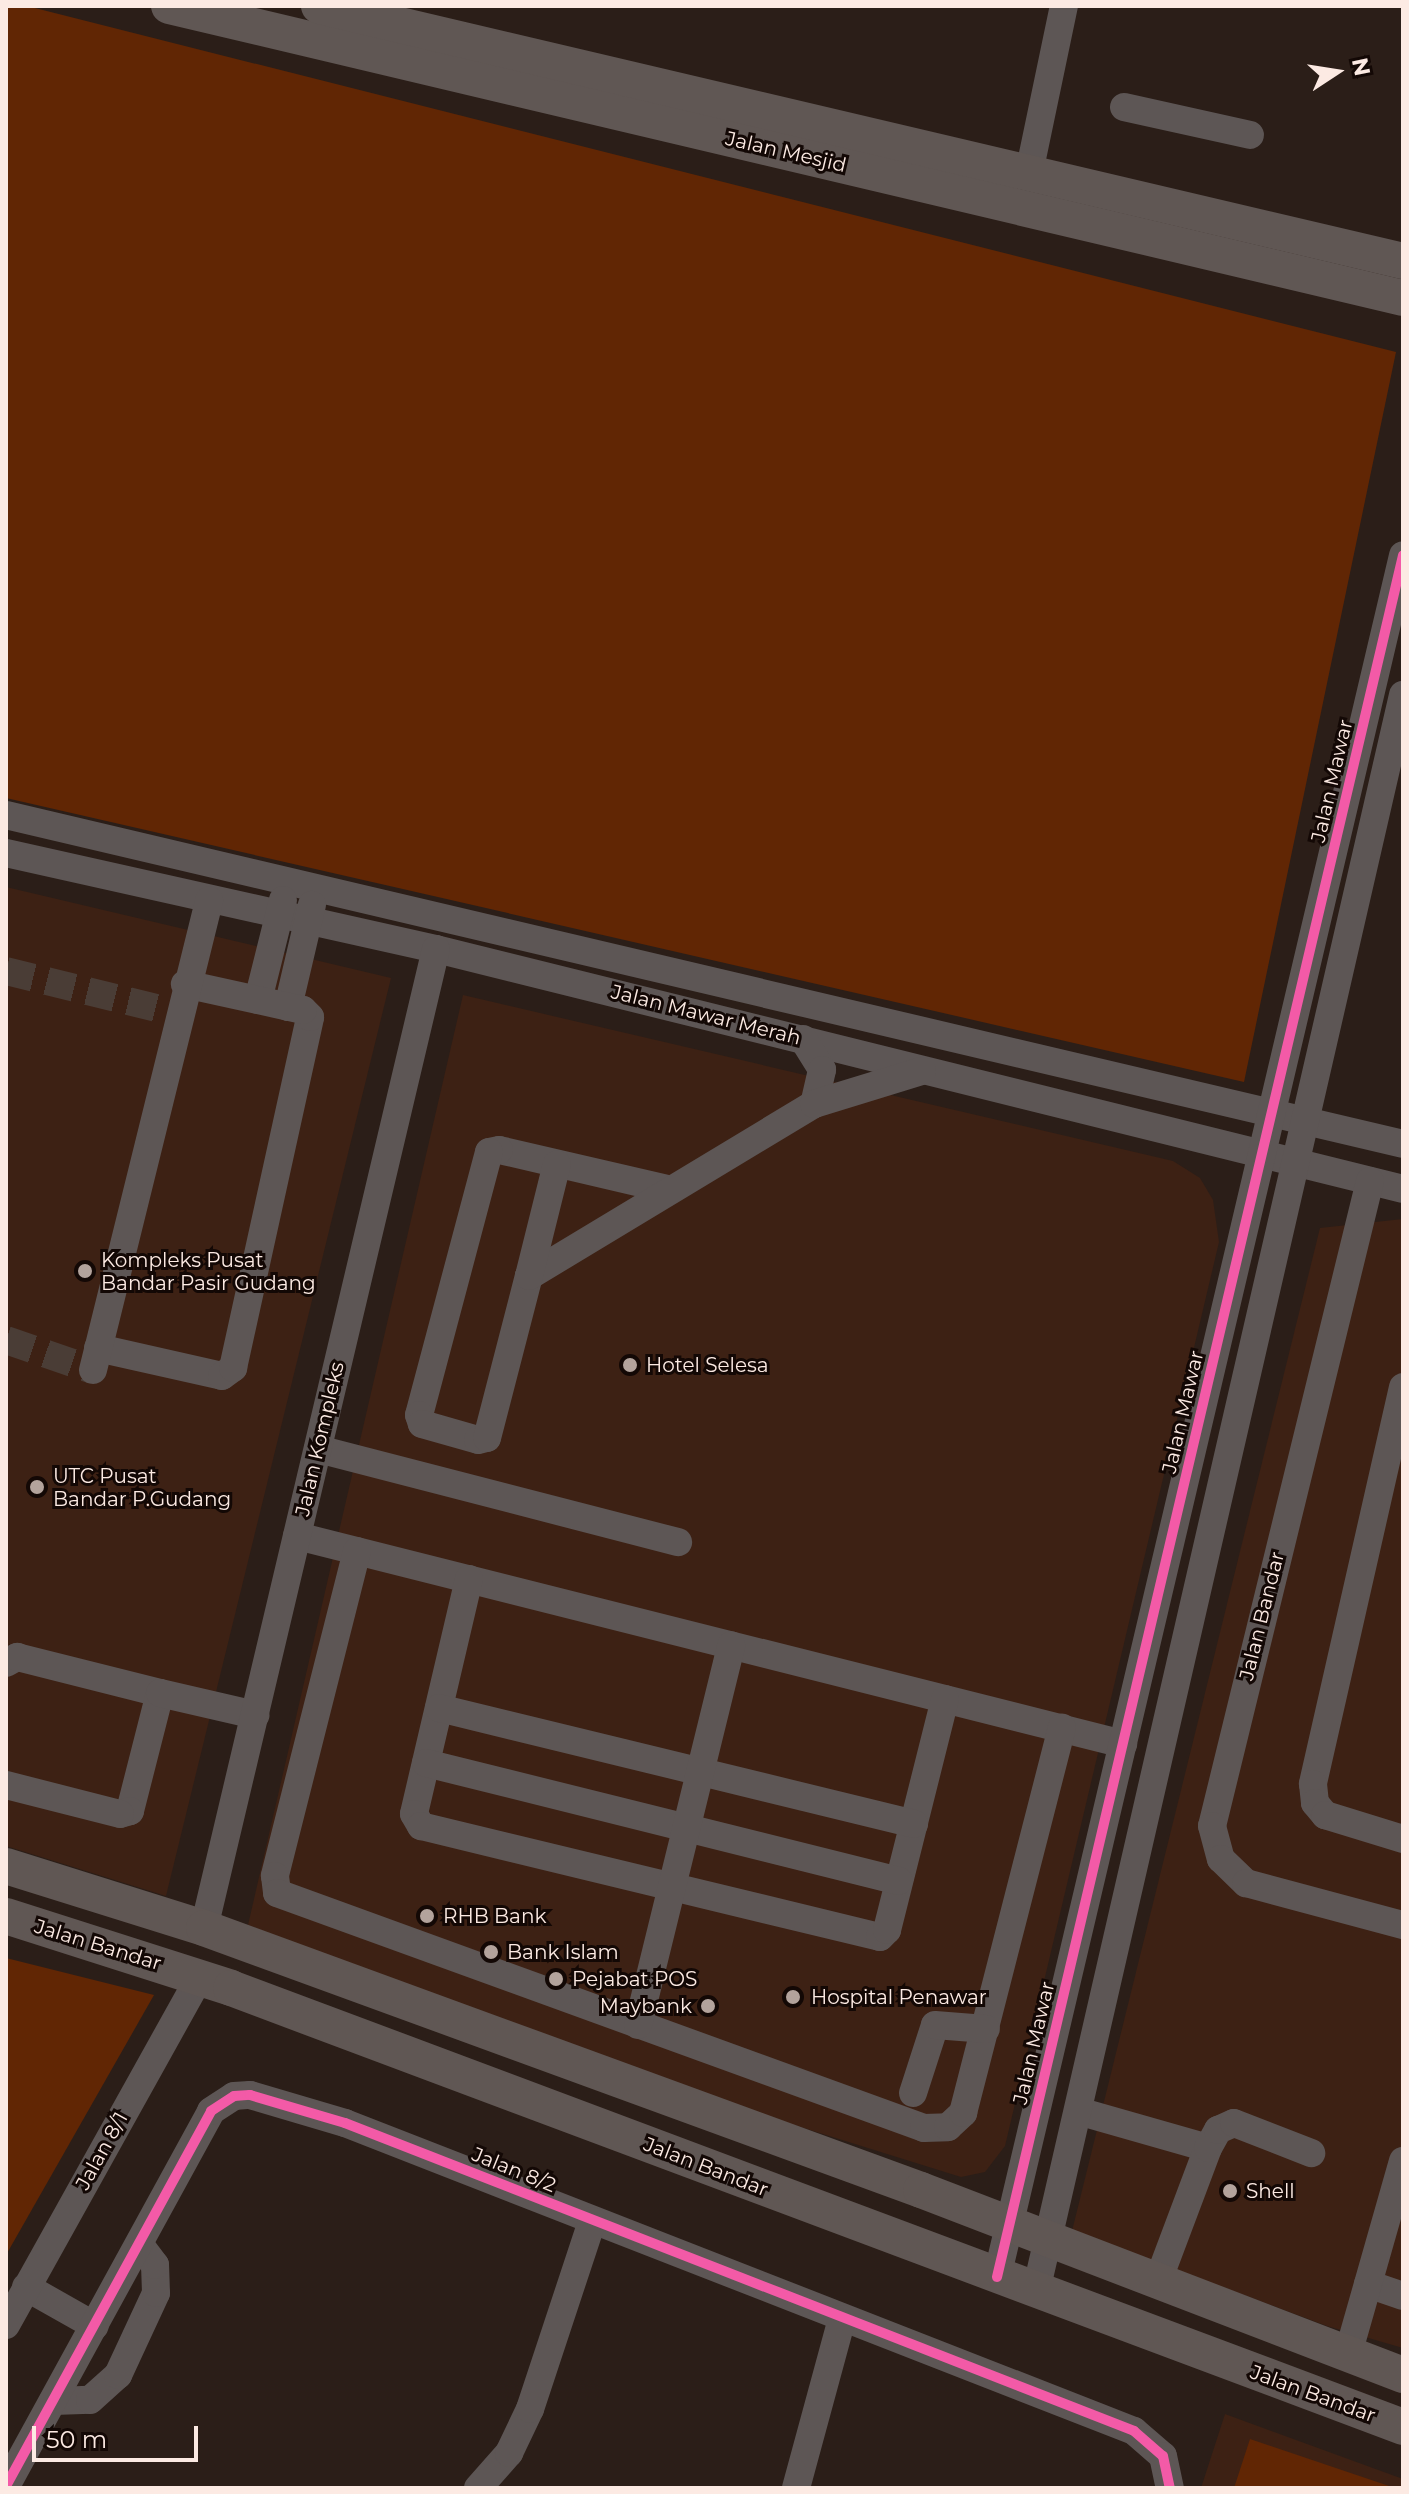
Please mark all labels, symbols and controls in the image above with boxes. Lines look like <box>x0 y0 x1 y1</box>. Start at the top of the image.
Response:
north arrow <box>1297 32 1377 112</box>
text: N <box>1346 55 1376 78</box>
street label: Jalan Mesjid <box>723 126 849 178</box>
street label: Jalan Mawar <box>1306 717 1358 845</box>
street label: Jalan Mawar Merah <box>609 980 803 1050</box>
place label: Kompleks Pusat Bandar Pasir Gudang <box>101 1248 316 1295</box>
marker: Kompleks Pusat Bandar Pasir Gudang <box>76 1262 94 1280</box>
street label: Jalan Mawar <box>1157 1348 1209 1476</box>
place label: Hotel Selesa <box>646 1353 769 1377</box>
marker: Hotel Selesa <box>621 1356 639 1374</box>
street label: Jalan Kompleks <box>291 1359 349 1519</box>
place label: UTC Pusat Bandar P.Gudang <box>53 1464 231 1511</box>
marker: UTC Pusat Bandar P.Gudang <box>28 1478 46 1496</box>
street label: Jalan Bandar <box>1234 1549 1290 1683</box>
place label: RHB Bank <box>443 1904 546 1928</box>
marker: RHB Bank <box>418 1907 436 1925</box>
street label: Jalan Bandar <box>32 1914 164 1976</box>
place label: Bank Islam <box>507 1940 619 1964</box>
marker: Bank Islam <box>482 1943 500 1961</box>
place label: Pejabat POS <box>572 1967 697 1991</box>
marker: Pejabat POS <box>547 1970 565 1988</box>
street label: Jalan Mawar <box>1008 1979 1060 2107</box>
place label: Hospital Penawar <box>811 1985 987 2009</box>
marker: Hospital Penawar <box>782 1986 804 2008</box>
place label: Maybank <box>600 1994 692 2018</box>
marker: Maybank <box>699 1997 717 2015</box>
street label: Jalan 8/1 <box>71 2108 133 2194</box>
street label: Jalan Bandar <box>640 2132 772 2202</box>
street label: Jalan 8/2 <box>468 2142 560 2198</box>
place label: Shell <box>1246 2179 1295 2203</box>
marker: Shell <box>1221 2182 1239 2200</box>
street label: Jalan Bandar <box>1247 2360 1379 2428</box>
scale bar <box>36 2410 202 2460</box>
text: 50 m <box>46 2425 107 2454</box>

